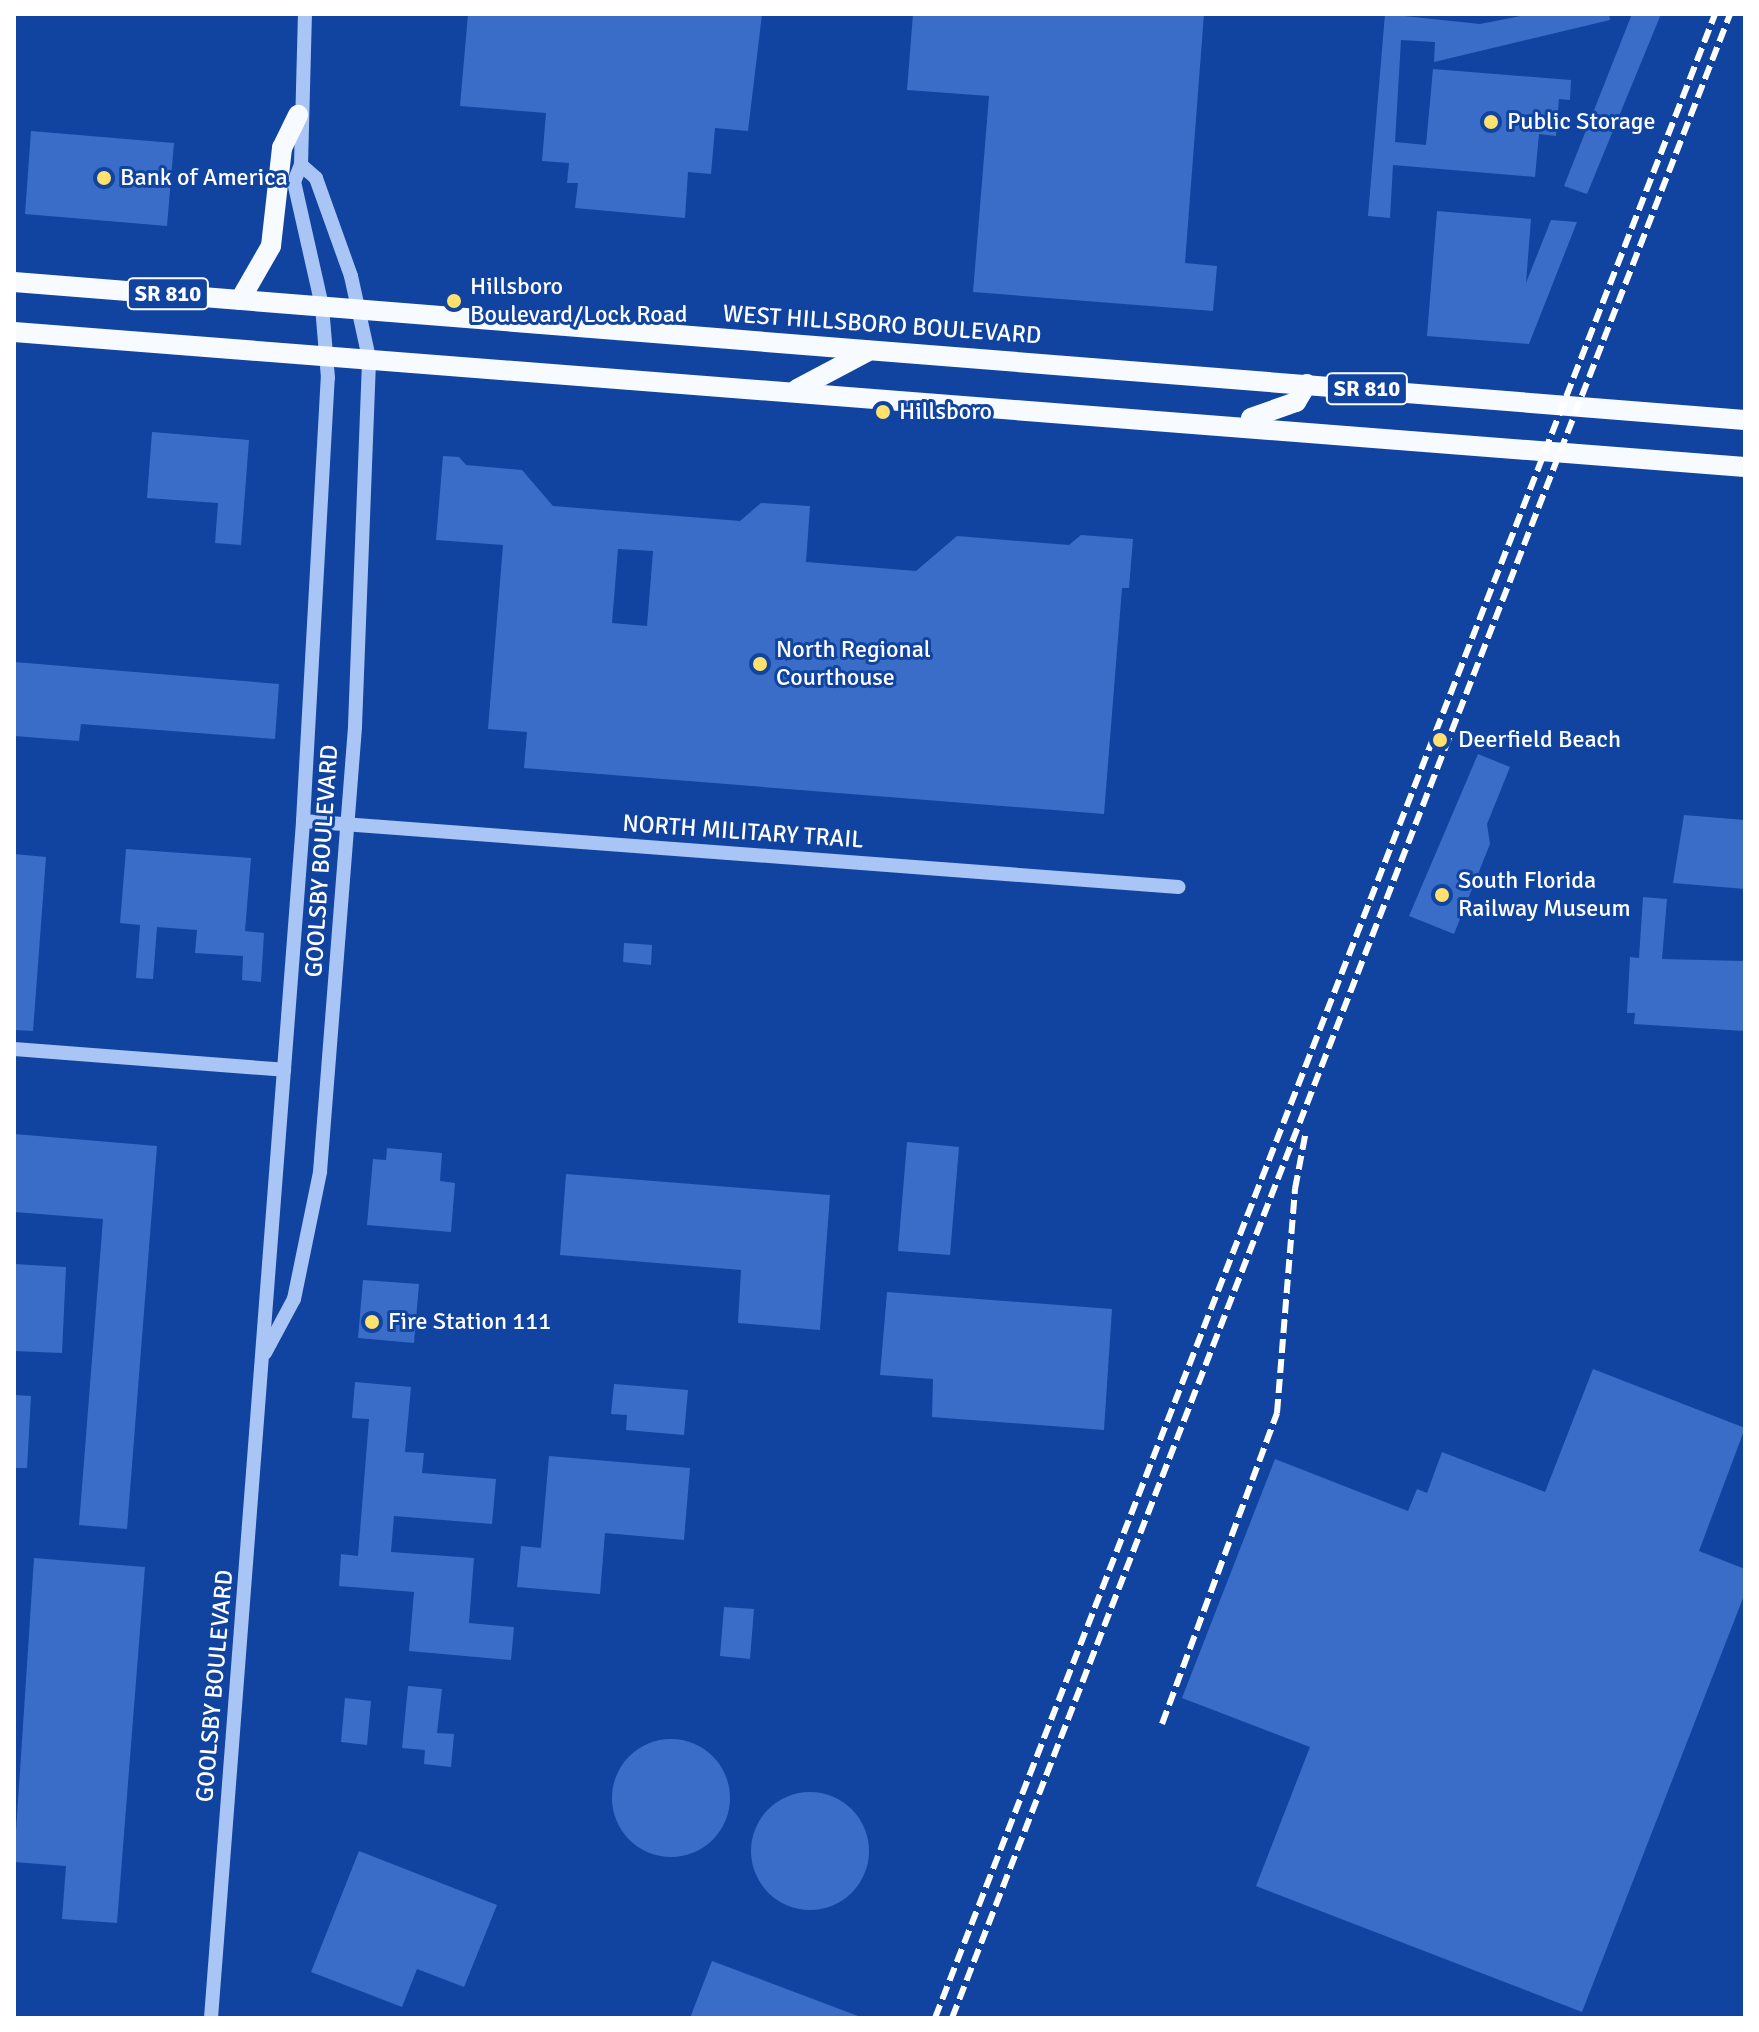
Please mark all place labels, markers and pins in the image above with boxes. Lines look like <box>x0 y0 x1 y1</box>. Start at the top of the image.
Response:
place label: Public Storage <box>1507 108 1656 136</box>
marker: Public Storage <box>1482 113 1500 131</box>
place label: Bank of America <box>120 164 288 192</box>
marker: Bank of America <box>95 169 113 187</box>
place label: Hillsboro Boulevard/Lock Road <box>470 273 688 329</box>
marker: Hillsboro Boulevard/Lock Road <box>445 292 463 310</box>
place label: Hillsboro <box>899 398 992 426</box>
marker: Hillsboro <box>874 403 892 421</box>
place label: North Regional Courthouse <box>776 636 931 692</box>
marker: North Regional Courthouse <box>751 655 769 673</box>
place label: Deerfield Beach <box>1458 726 1621 754</box>
marker: Deerfield Beach <box>1429 729 1451 751</box>
place label: South Florida Railway Museum <box>1458 867 1631 923</box>
marker: South Florida Railway Museum <box>1433 886 1451 904</box>
place label: Fire Station 111 <box>388 1308 551 1336</box>
marker: Fire Station 111 <box>363 1313 381 1331</box>

